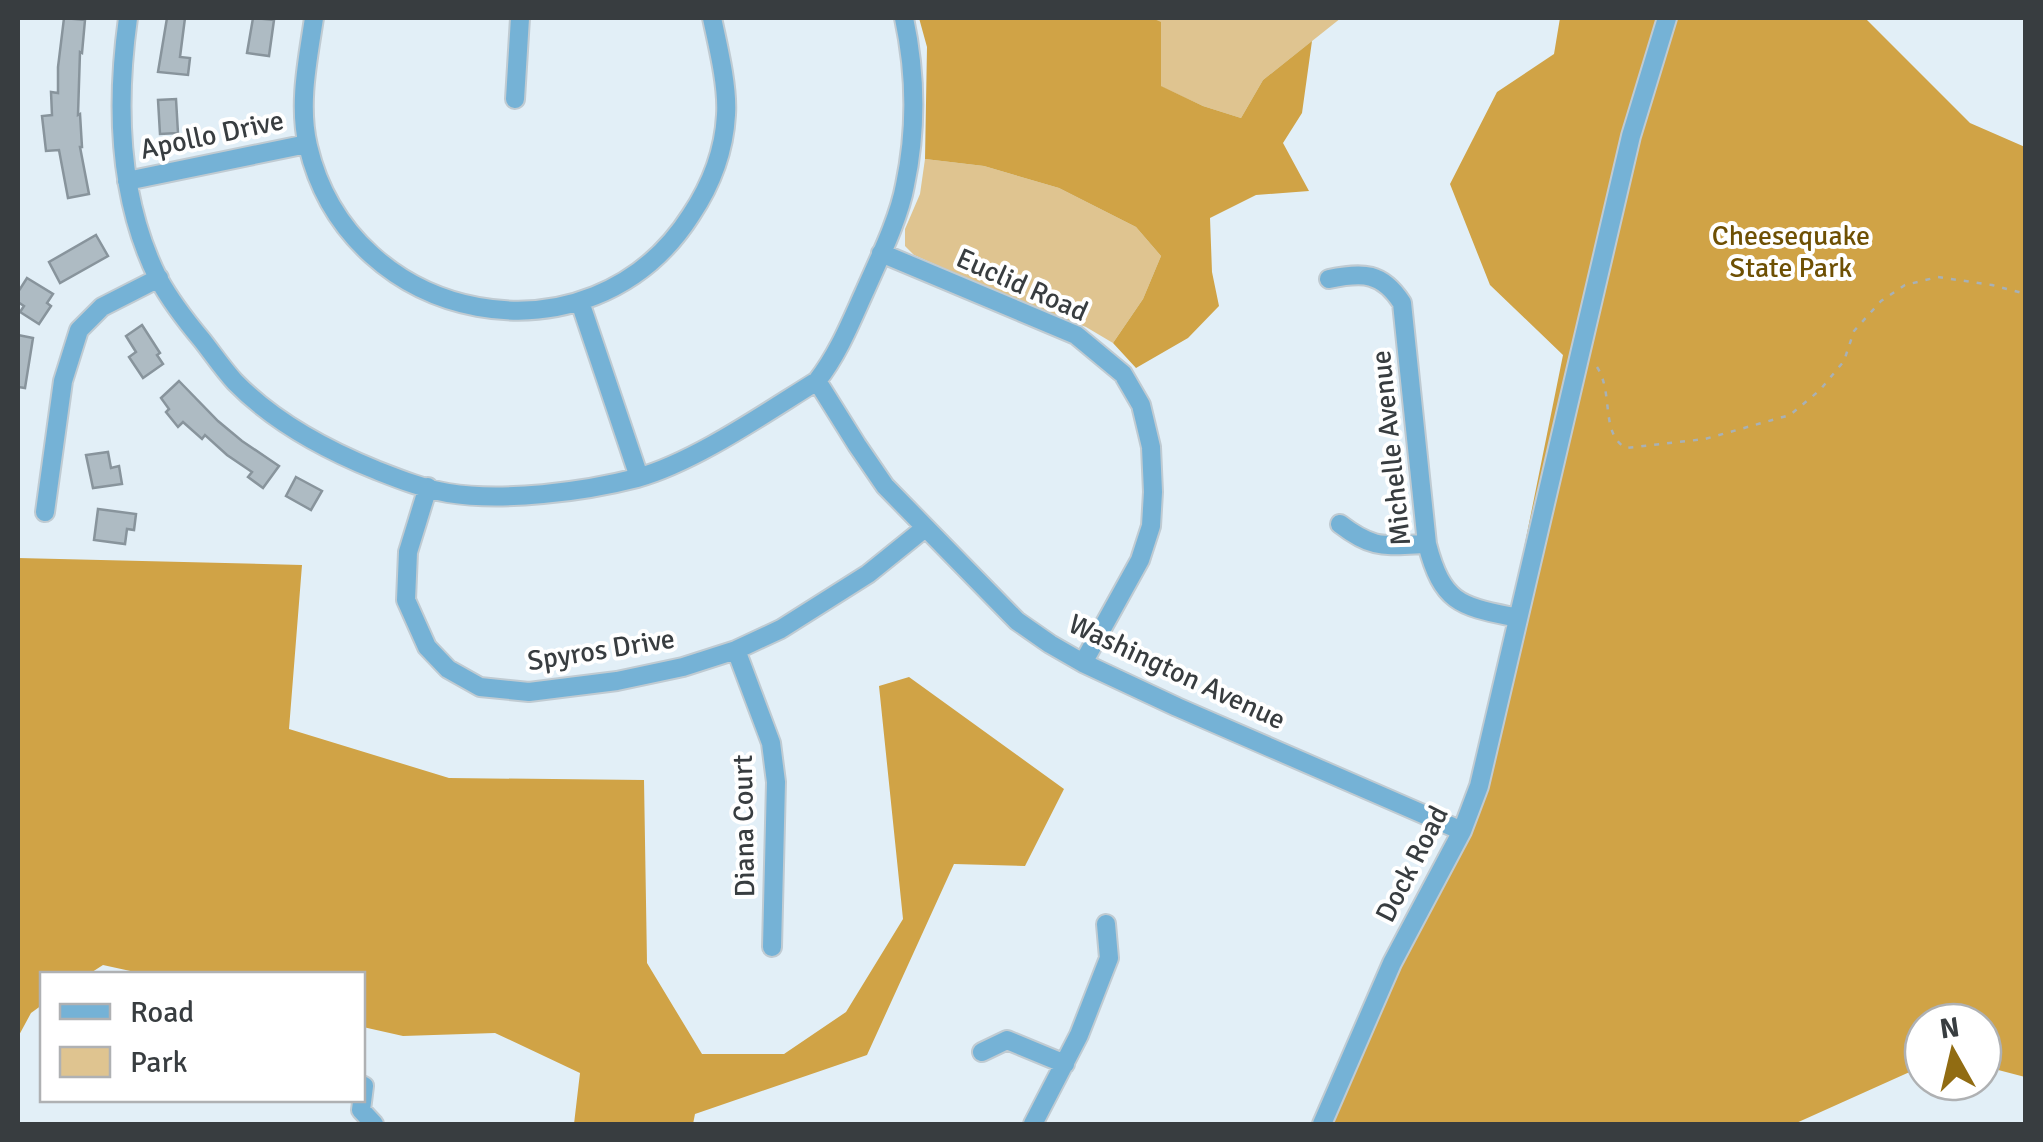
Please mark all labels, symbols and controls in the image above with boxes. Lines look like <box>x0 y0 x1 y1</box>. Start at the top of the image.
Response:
street label: Apollo Drive <box>137 103 287 167</box>
park label: Cheesequake State Park <box>1712 219 1870 285</box>
street label: Euclid Road <box>951 241 1093 329</box>
street label: Michelle Avenue <box>1364 349 1418 547</box>
street label: Washington Avenue <box>1063 607 1291 737</box>
street label: Spyros Drive <box>525 622 677 678</box>
street label: Diana Court <box>726 754 762 898</box>
street label: Dock Road <box>1368 800 1456 928</box>
legend <box>40 972 365 1102</box>
text: Road <box>130 994 194 1031</box>
north arrow <box>1903 1002 2003 1102</box>
text: N <box>1938 1010 1962 1046</box>
text: Park <box>130 1044 188 1081</box>

